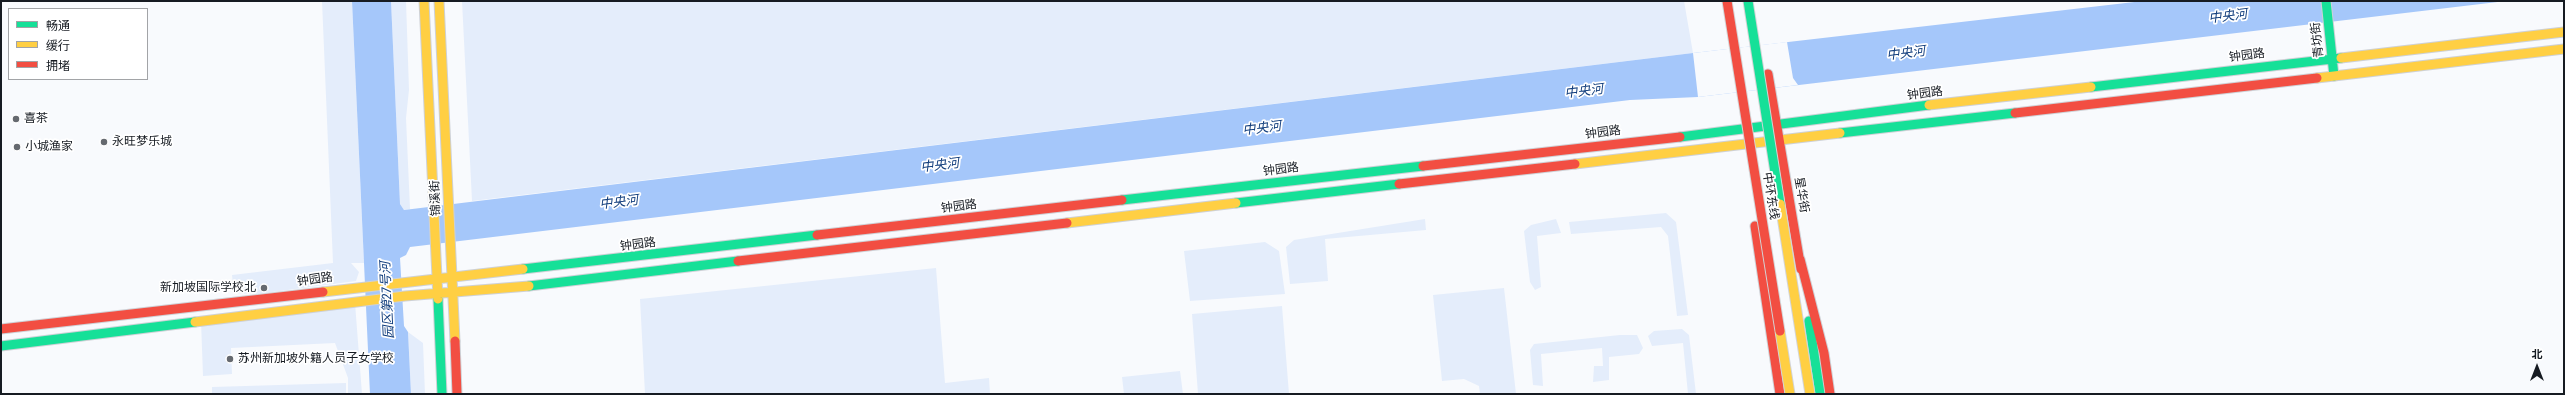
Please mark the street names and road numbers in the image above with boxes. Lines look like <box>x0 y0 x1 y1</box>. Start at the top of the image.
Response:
street label: 青坊街 <box>2309 21 2327 59</box>
street label: 钟园路 <box>2228 47 2266 65</box>
street label: 钟园路 <box>1906 85 1944 103</box>
street label: 钟园路 <box>1584 124 1622 142</box>
street label: 钟园路 <box>1262 161 1300 179</box>
street label: 中环东线 <box>1759 171 1781 221</box>
street label: 星华街 <box>1791 176 1811 214</box>
street label: 锦溪街 <box>428 180 444 216</box>
street label: 钟园路 <box>940 198 978 216</box>
street label: 钟园路 <box>619 236 657 254</box>
street label: 钟园路 <box>296 270 334 290</box>

